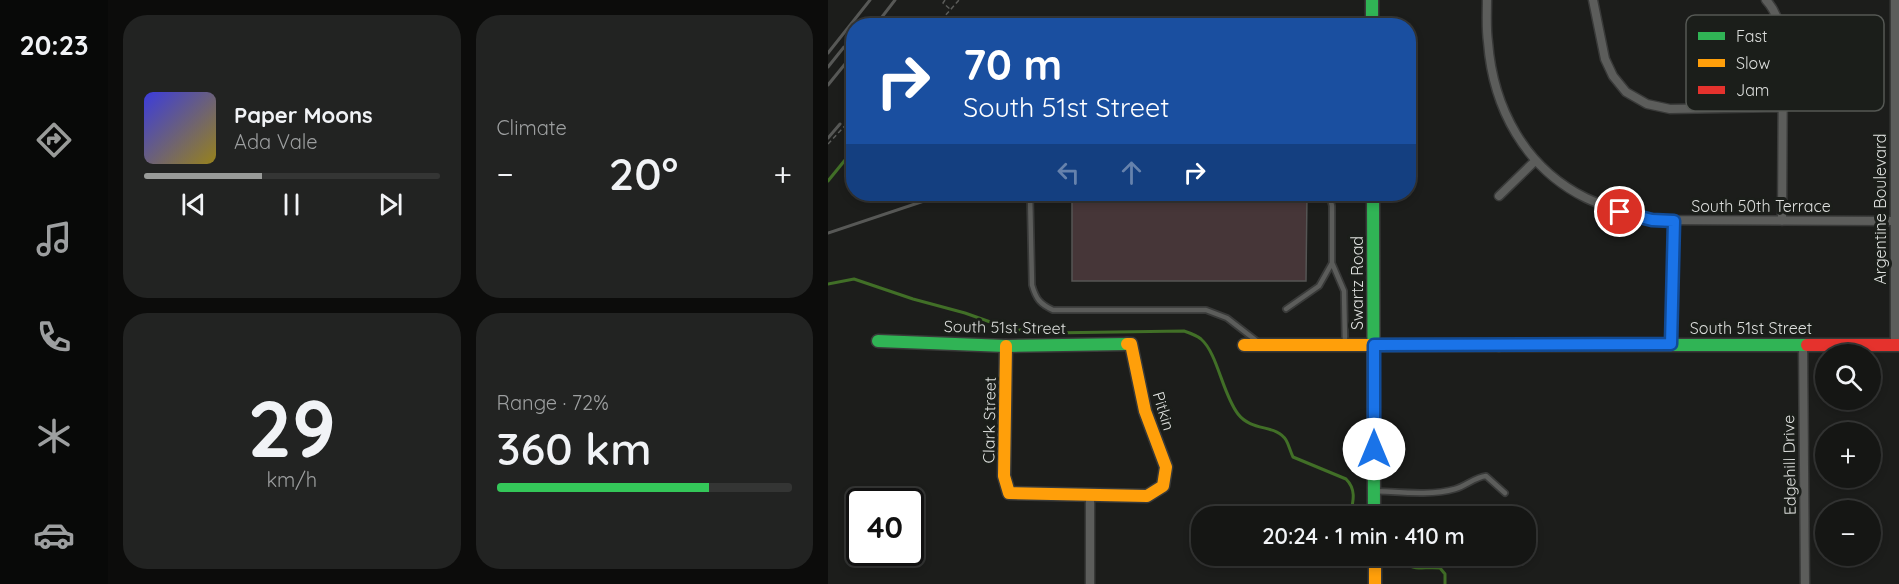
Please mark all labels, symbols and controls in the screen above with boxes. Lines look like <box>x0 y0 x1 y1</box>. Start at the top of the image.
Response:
legend <box>1686 15 1884 111</box>
text: Fast <box>1736 26 1767 46</box>
text: 20:23 <box>19 28 89 62</box>
text: 70 m <box>963 38 1062 91</box>
icon: right <box>864 42 942 120</box>
text: Slow <box>1736 53 1770 73</box>
text: Jam <box>1736 80 1769 100</box>
text: South 51st Street <box>963 90 1169 124</box>
text: Paper Moons <box>234 101 373 129</box>
text: Climate <box>497 115 567 140</box>
icon: directions <box>33 119 75 161</box>
text: Ada Vale <box>234 129 318 154</box>
street label: Argentine Boulevard <box>1870 133 1890 285</box>
text: 20° <box>609 145 678 201</box>
text: − <box>497 153 514 194</box>
text: + <box>773 153 792 194</box>
icon: left <box>1052 156 1085 189</box>
icon: ahead <box>1115 156 1148 189</box>
icon: right <box>1178 156 1211 189</box>
pin <box>1594 186 1645 237</box>
icon: previous <box>177 188 210 221</box>
icon: pause <box>275 188 308 221</box>
icon: next <box>374 188 407 221</box>
icon: arrive <box>1603 195 1636 228</box>
street label: South 50th Terrace <box>1691 196 1831 216</box>
icon: music <box>33 218 75 260</box>
street label: Swartz Road <box>1347 236 1367 330</box>
icon: phone <box>33 316 75 358</box>
street label: South 51st Street <box>944 316 1066 338</box>
street label: South 51st Street <box>1690 318 1812 338</box>
map controls <box>1815 344 1881 566</box>
button: search <box>1815 344 1881 410</box>
street label: Clark Street <box>978 377 1000 463</box>
text: 29 <box>247 379 336 477</box>
street label: Pitkin <box>1149 389 1179 433</box>
text: Range · 72% <box>497 390 609 415</box>
icon: climate <box>33 415 75 457</box>
street label: Edgehill Drive <box>1778 415 1800 515</box>
position arrow <box>1342 417 1406 481</box>
text: 360 km <box>497 420 651 476</box>
button: + <box>1815 422 1881 488</box>
text: km/h <box>266 467 317 492</box>
speed limit sign: 40 <box>846 488 924 566</box>
button: − <box>1815 500 1881 566</box>
icon: car <box>33 514 75 556</box>
text: 20:24 · 1 min · 410 m <box>1262 522 1465 550</box>

